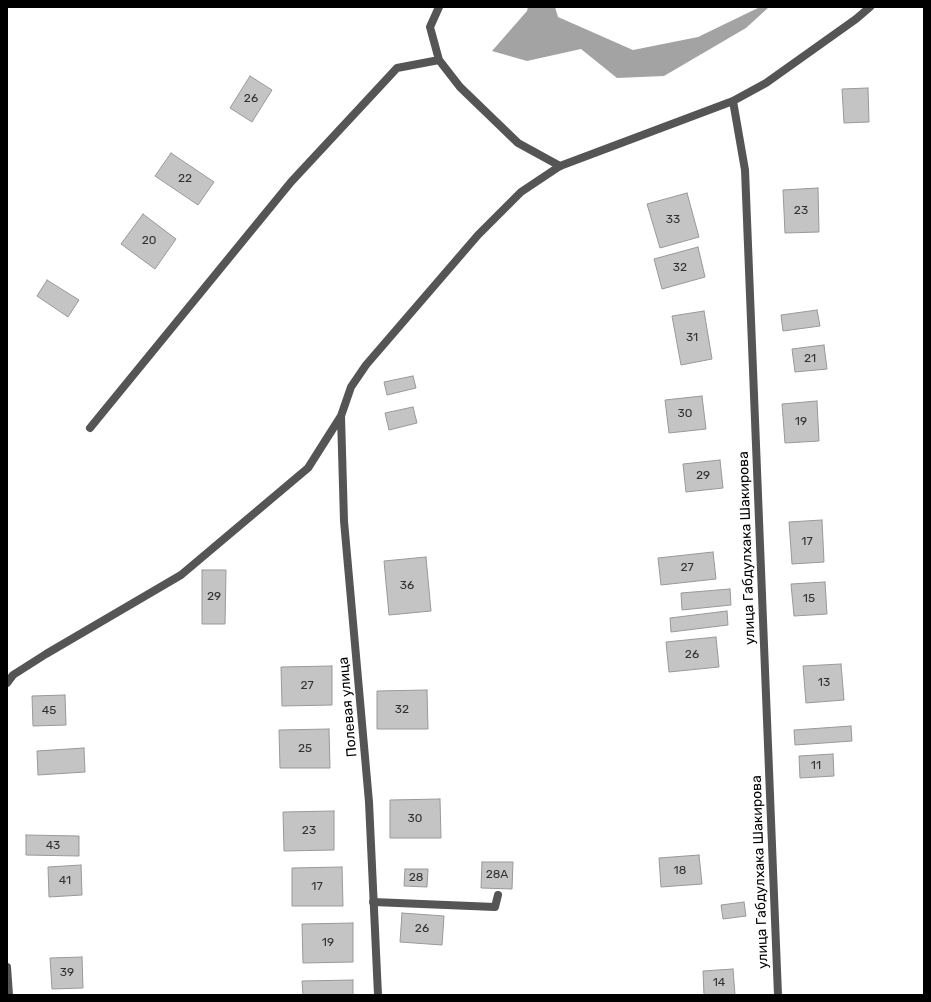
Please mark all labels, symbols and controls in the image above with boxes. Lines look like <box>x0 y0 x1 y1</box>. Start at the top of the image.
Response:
house number: 26 <box>244 92 258 106</box>
house number: 22 <box>178 172 192 186</box>
house number: 23 <box>794 204 808 218</box>
house number: 33 <box>666 213 680 227</box>
house number: 20 <box>142 234 156 248</box>
house number: 32 <box>673 261 687 275</box>
house number: 31 <box>686 331 698 345</box>
house number: 21 <box>804 352 816 366</box>
house number: 30 <box>678 407 692 421</box>
house number: 19 <box>795 415 807 429</box>
street label: улица Габдулхака Шакирова <box>735 451 759 645</box>
house number: 29 <box>696 469 710 483</box>
house number: 17 <box>801 535 813 549</box>
house number: 27 <box>680 561 694 575</box>
house number: 36 <box>400 579 414 593</box>
house number: 29 <box>207 590 221 604</box>
house number: 15 <box>803 592 815 606</box>
house number: 26 <box>685 648 699 662</box>
street label: Полевая улица <box>335 656 361 758</box>
house number: 13 <box>818 676 830 690</box>
house number: 27 <box>300 679 314 693</box>
house number: 32 <box>395 703 409 717</box>
house number: 45 <box>42 704 56 718</box>
house number: 25 <box>298 742 312 756</box>
house number: 11 <box>811 759 821 773</box>
street label: улица Габдулхака Шакирова <box>748 775 772 969</box>
house number: 30 <box>408 812 422 826</box>
house number: 23 <box>302 824 316 838</box>
house number: 43 <box>46 839 60 853</box>
house number: 18 <box>674 864 686 878</box>
house number: 28А <box>486 868 508 882</box>
house number: 28 <box>409 871 423 885</box>
house number: 41 <box>59 874 71 888</box>
house number: 17 <box>311 880 323 894</box>
house number: 26 <box>415 922 429 936</box>
house number: 19 <box>322 936 334 950</box>
house number: 39 <box>60 966 74 980</box>
house number: 14 <box>713 976 725 990</box>

